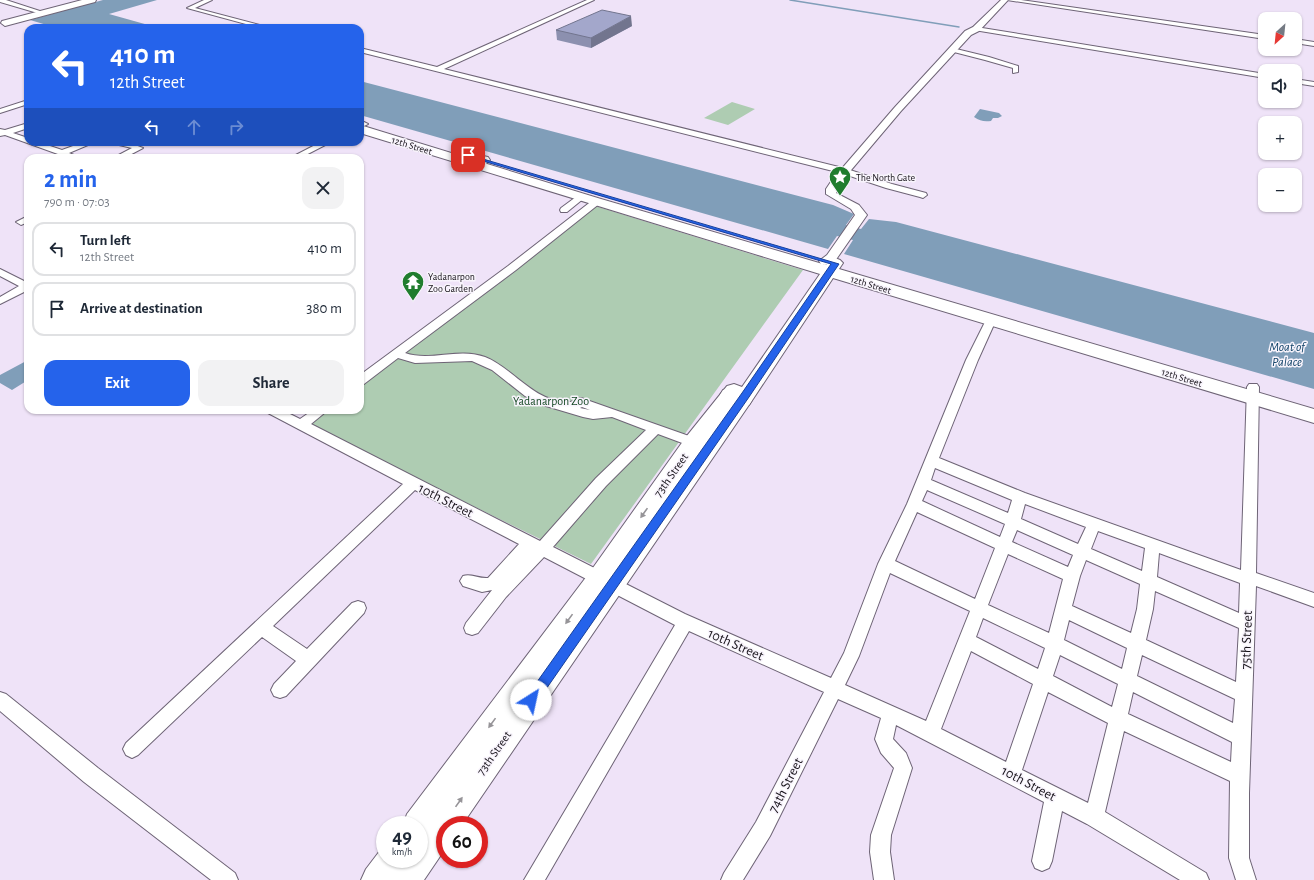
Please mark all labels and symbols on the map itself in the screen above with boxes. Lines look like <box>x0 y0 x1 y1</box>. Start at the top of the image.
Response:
north arrow <box>1258 12 1302 56</box>
street label: 12th Street <box>390 135 434 157</box>
pin <box>451 138 485 172</box>
place icon: The North Gate <box>827 164 853 197</box>
place label: The North Gate <box>856 173 916 183</box>
temple icon: Yadanarpon Zoo Garden <box>400 269 426 302</box>
place label: Yadanarpon Zoo Garden <box>428 272 475 294</box>
street label: 12th Street <box>849 274 893 296</box>
water label: Moat of Palace <box>1269 341 1307 369</box>
street label: 12th Street <box>1160 367 1204 389</box>
park label: Yadanarpon Zoo <box>513 395 589 407</box>
street label: 73th Street <box>652 451 690 499</box>
street label: 10th Street <box>416 481 476 521</box>
one-way arrow <box>640 507 648 518</box>
street label: 75th Street <box>1239 610 1255 670</box>
one-way arrow <box>565 613 573 624</box>
street label: 10th Street <box>706 626 766 664</box>
position arrow <box>510 679 552 721</box>
one-way arrow <box>488 718 496 729</box>
street label: 73th Street <box>475 729 513 777</box>
street label: 74th Street <box>766 755 806 815</box>
street label: 10th Street <box>999 764 1058 804</box>
one-way arrow <box>455 797 463 808</box>
speed limit sign: 60 <box>436 816 488 868</box>

